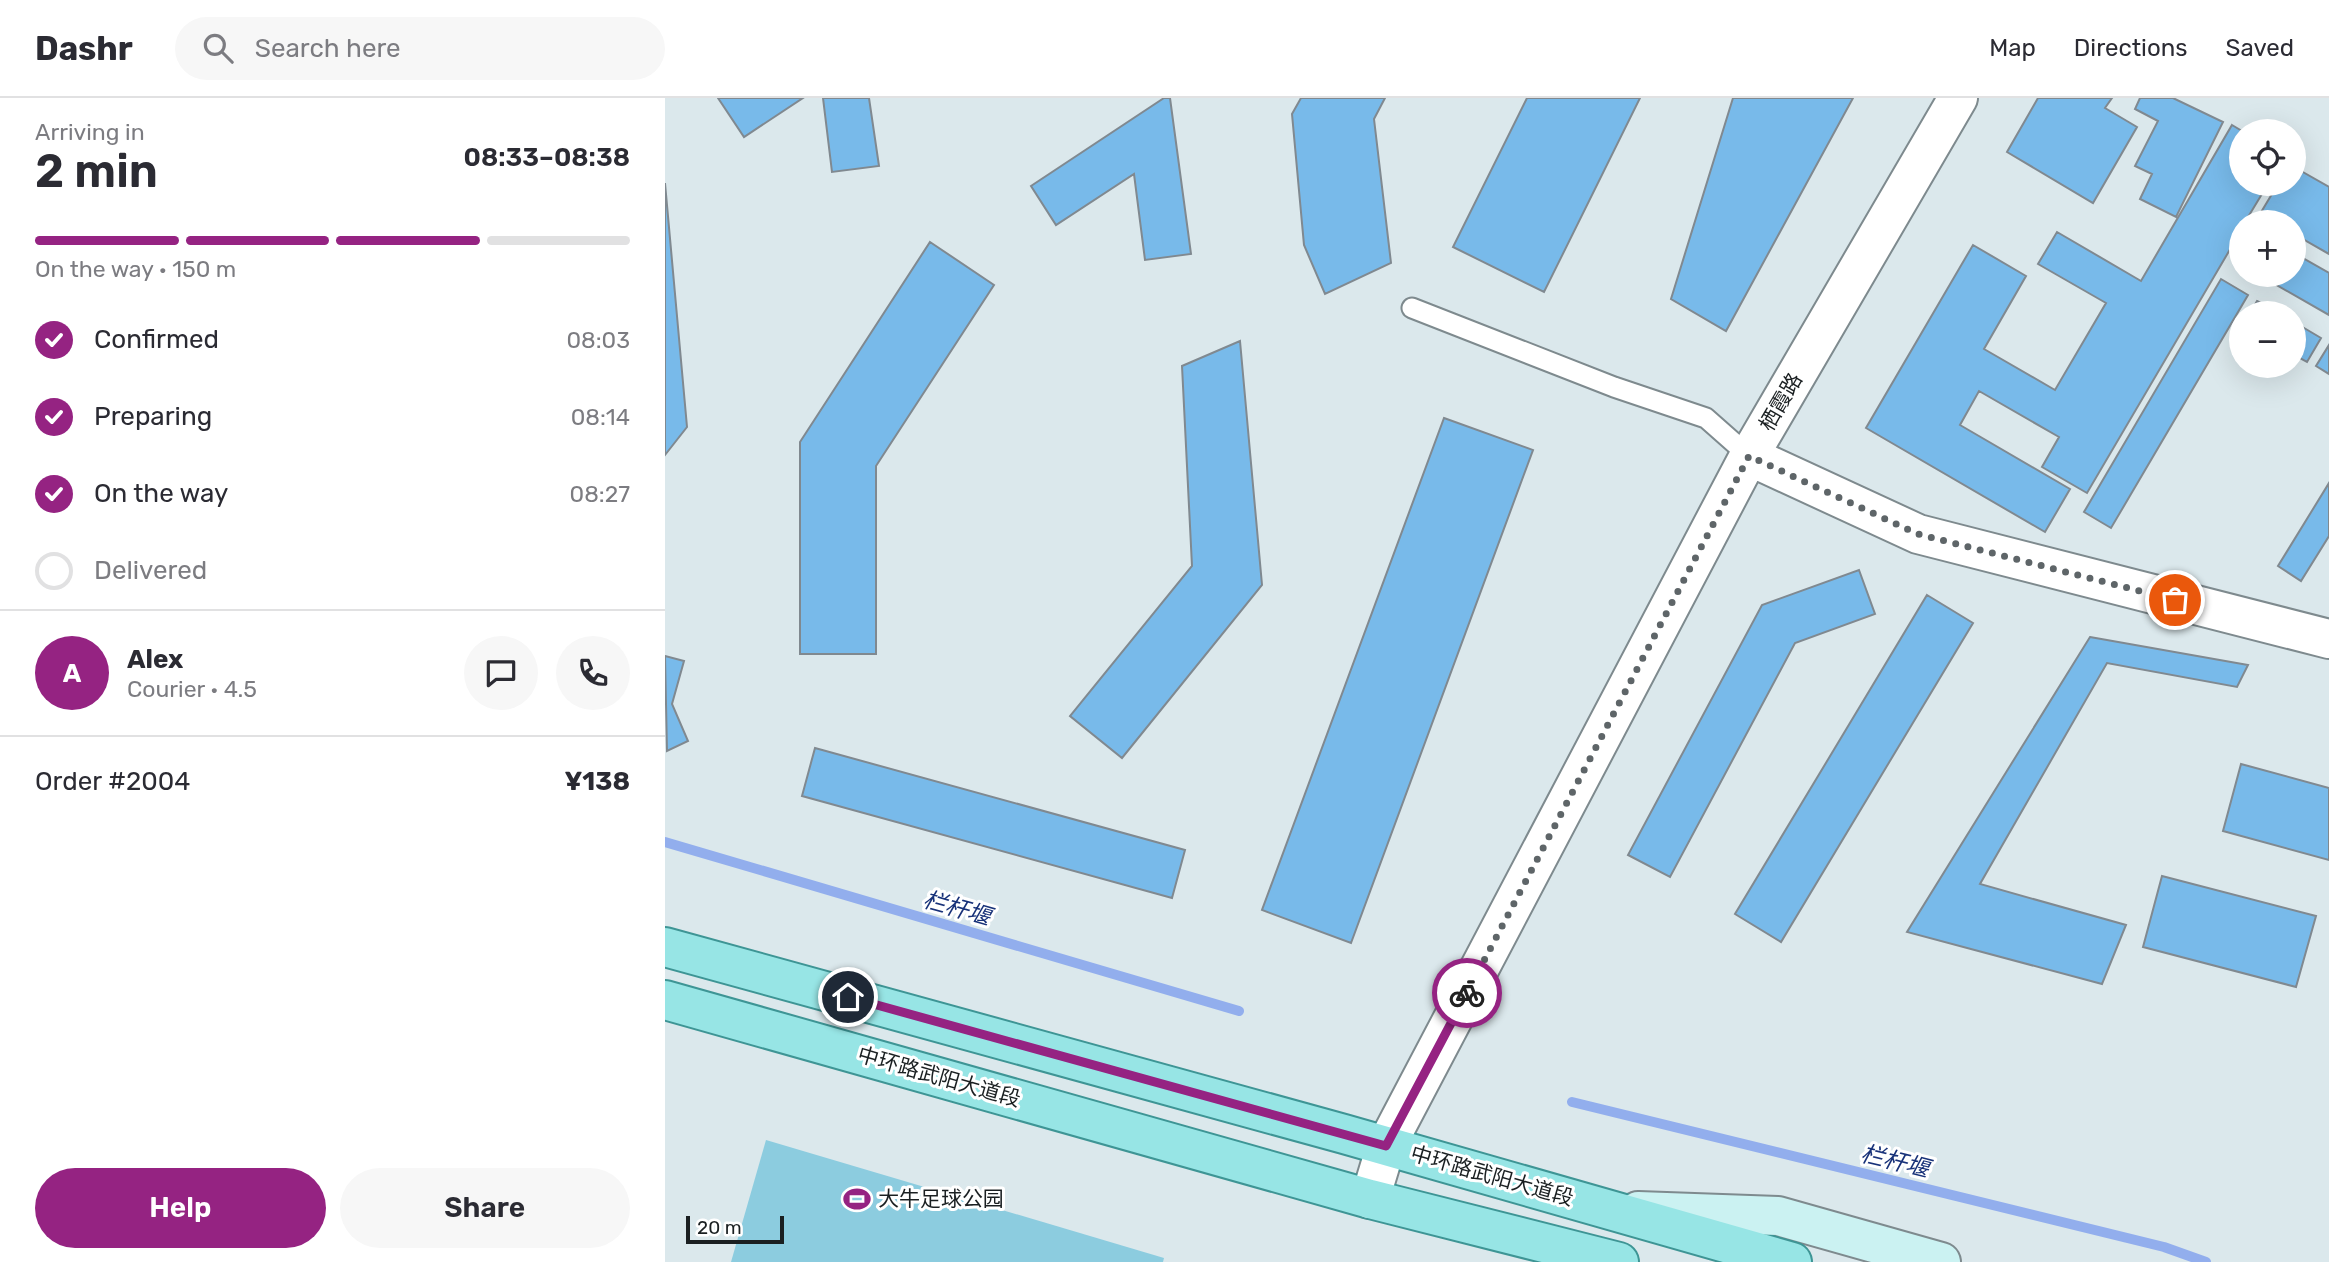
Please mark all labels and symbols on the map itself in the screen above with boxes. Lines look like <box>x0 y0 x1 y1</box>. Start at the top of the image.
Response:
street label: 栖霞路 <box>1754 368 1807 435</box>
pin <box>2145 570 2205 630</box>
water label: 栏杆堰 <box>920 885 998 932</box>
courier <box>1432 958 1502 1028</box>
pin <box>818 967 878 1027</box>
street label: 中环路武阳大道段 <box>855 1041 1023 1112</box>
water label: 栏杆堰 <box>1858 1139 1936 1184</box>
street label: 中环路武阳大道段 <box>1408 1140 1576 1211</box>
sports icon: 大牛足球公园 <box>842 1184 872 1214</box>
place label: 大牛足球公园 <box>878 1186 1004 1211</box>
scale bar <box>686 1213 784 1245</box>

